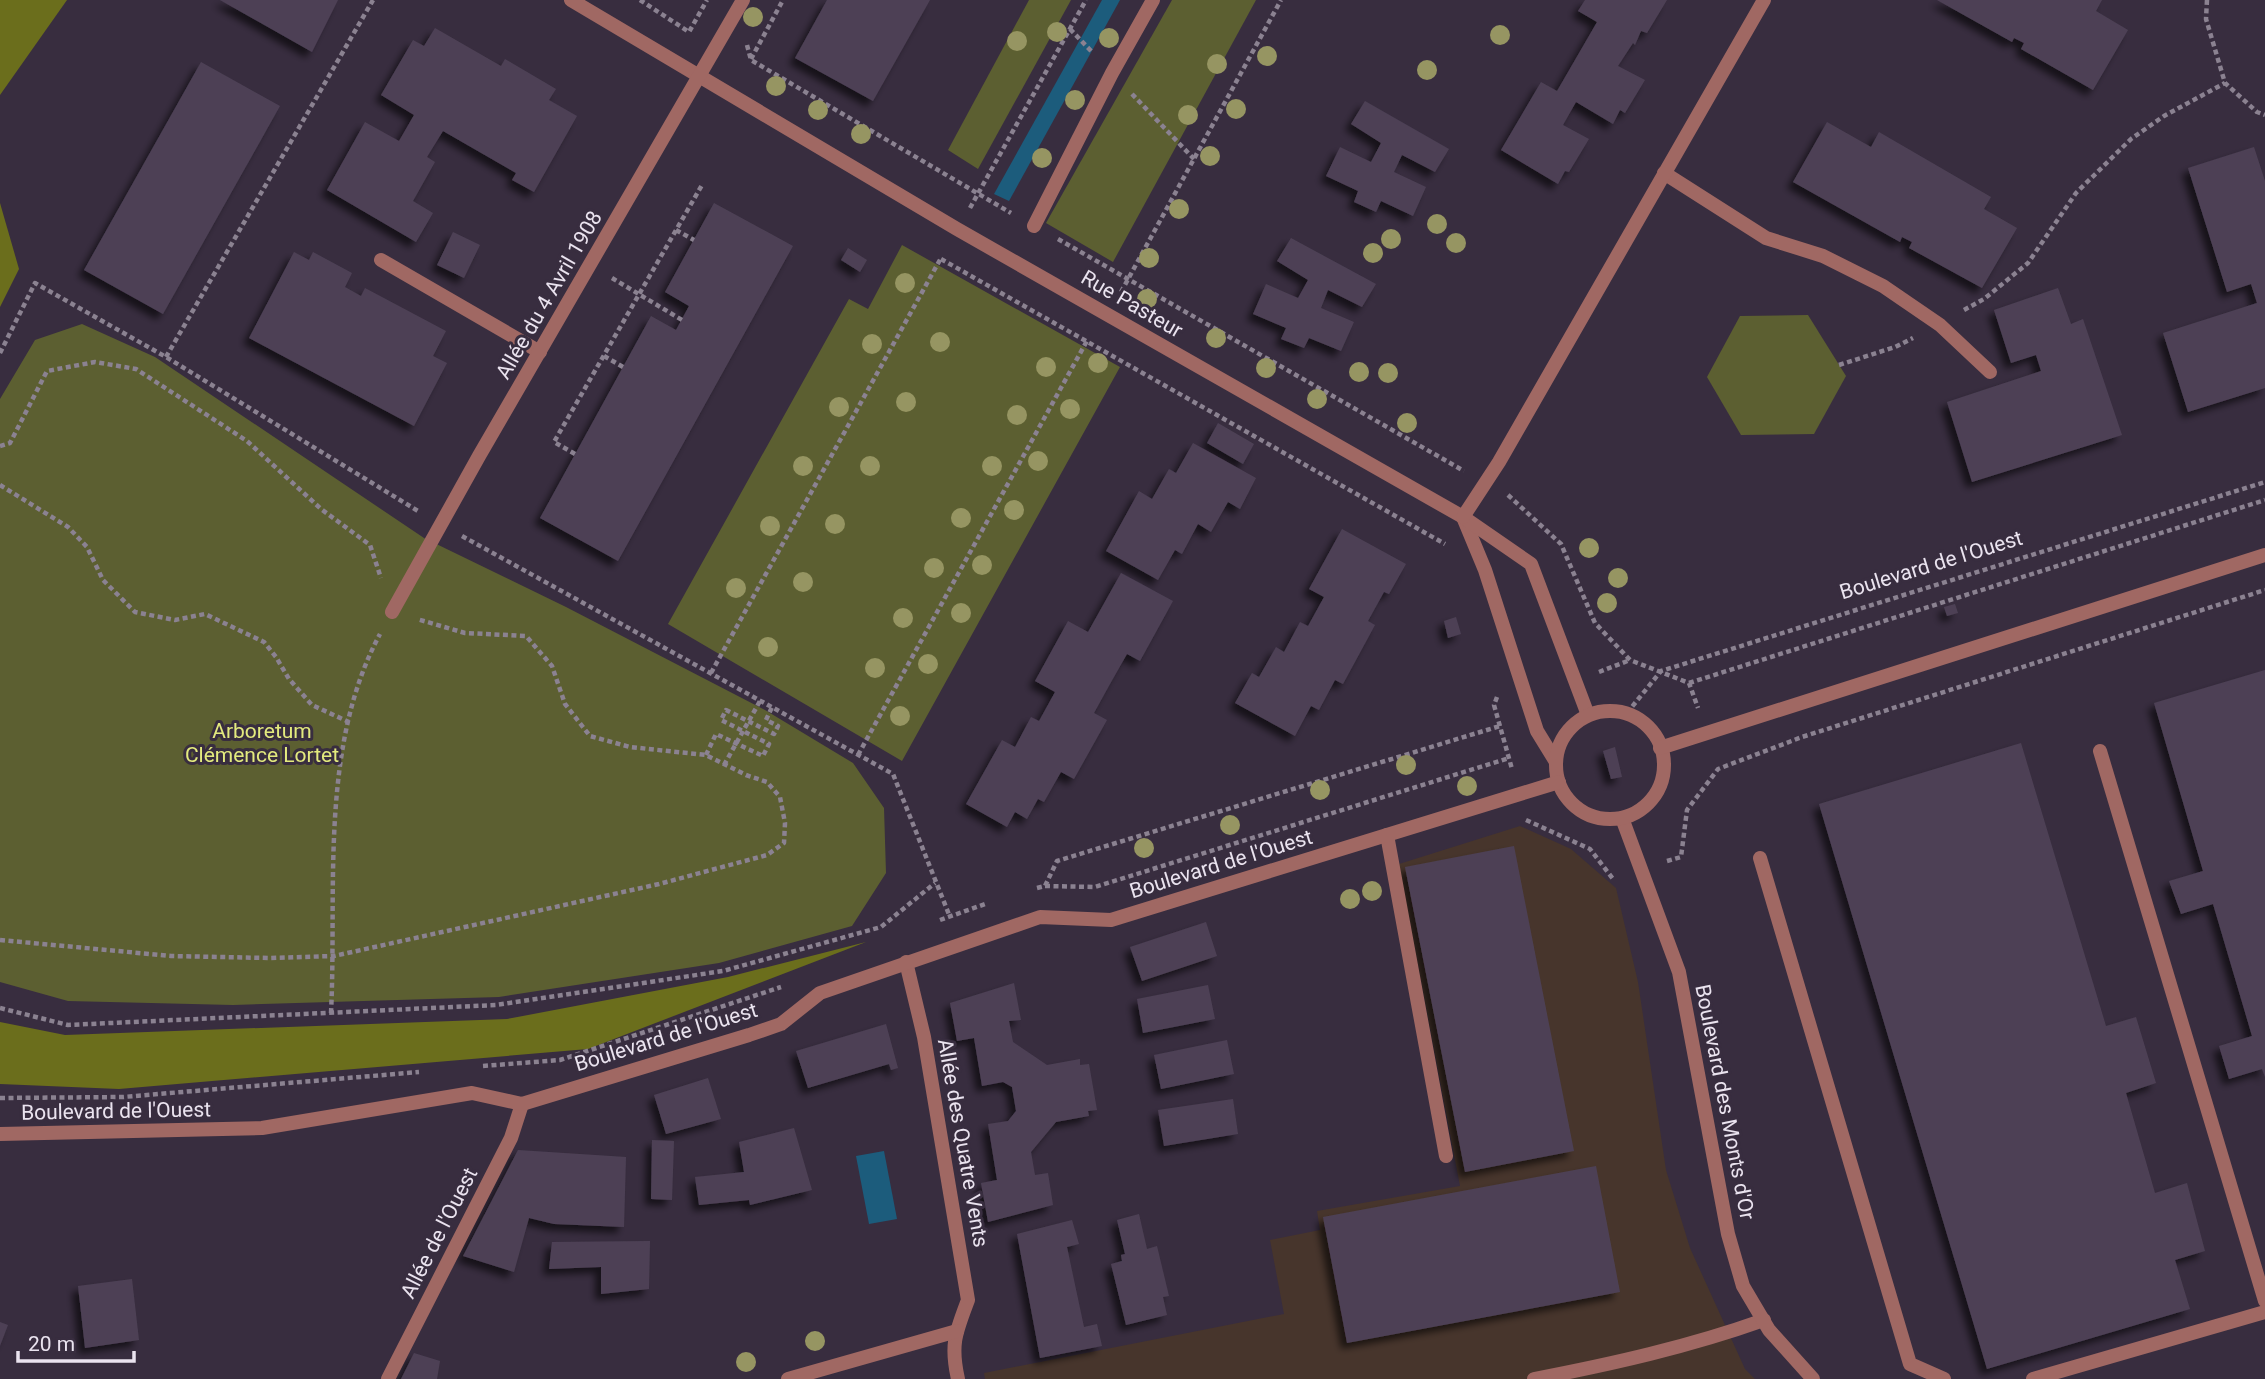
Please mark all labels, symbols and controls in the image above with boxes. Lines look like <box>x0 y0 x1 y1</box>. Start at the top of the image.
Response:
street label: Allée du 4 Avril 1908 <box>491 207 607 383</box>
street label: Rue Pasteur <box>1077 265 1187 343</box>
street label: Boulevard de l'Ouest <box>1837 526 2025 604</box>
park label: Arboretum Clémence Lortet <box>185 719 339 767</box>
street label: Boulevard de l'Ouest <box>1127 825 1315 903</box>
street label: Boulevard des Monts d'Or <box>1690 982 1760 1222</box>
street label: Boulevard de l'Ouest <box>572 998 760 1076</box>
street label: Allée des Quatre Vents <box>933 1037 993 1249</box>
street label: Boulevard de l'Ouest <box>21 1097 211 1125</box>
street label: Allée de l'Ouest <box>396 1164 482 1302</box>
scale bar <box>18 1320 133 1364</box>
text: 20 m <box>28 1332 75 1356</box>

